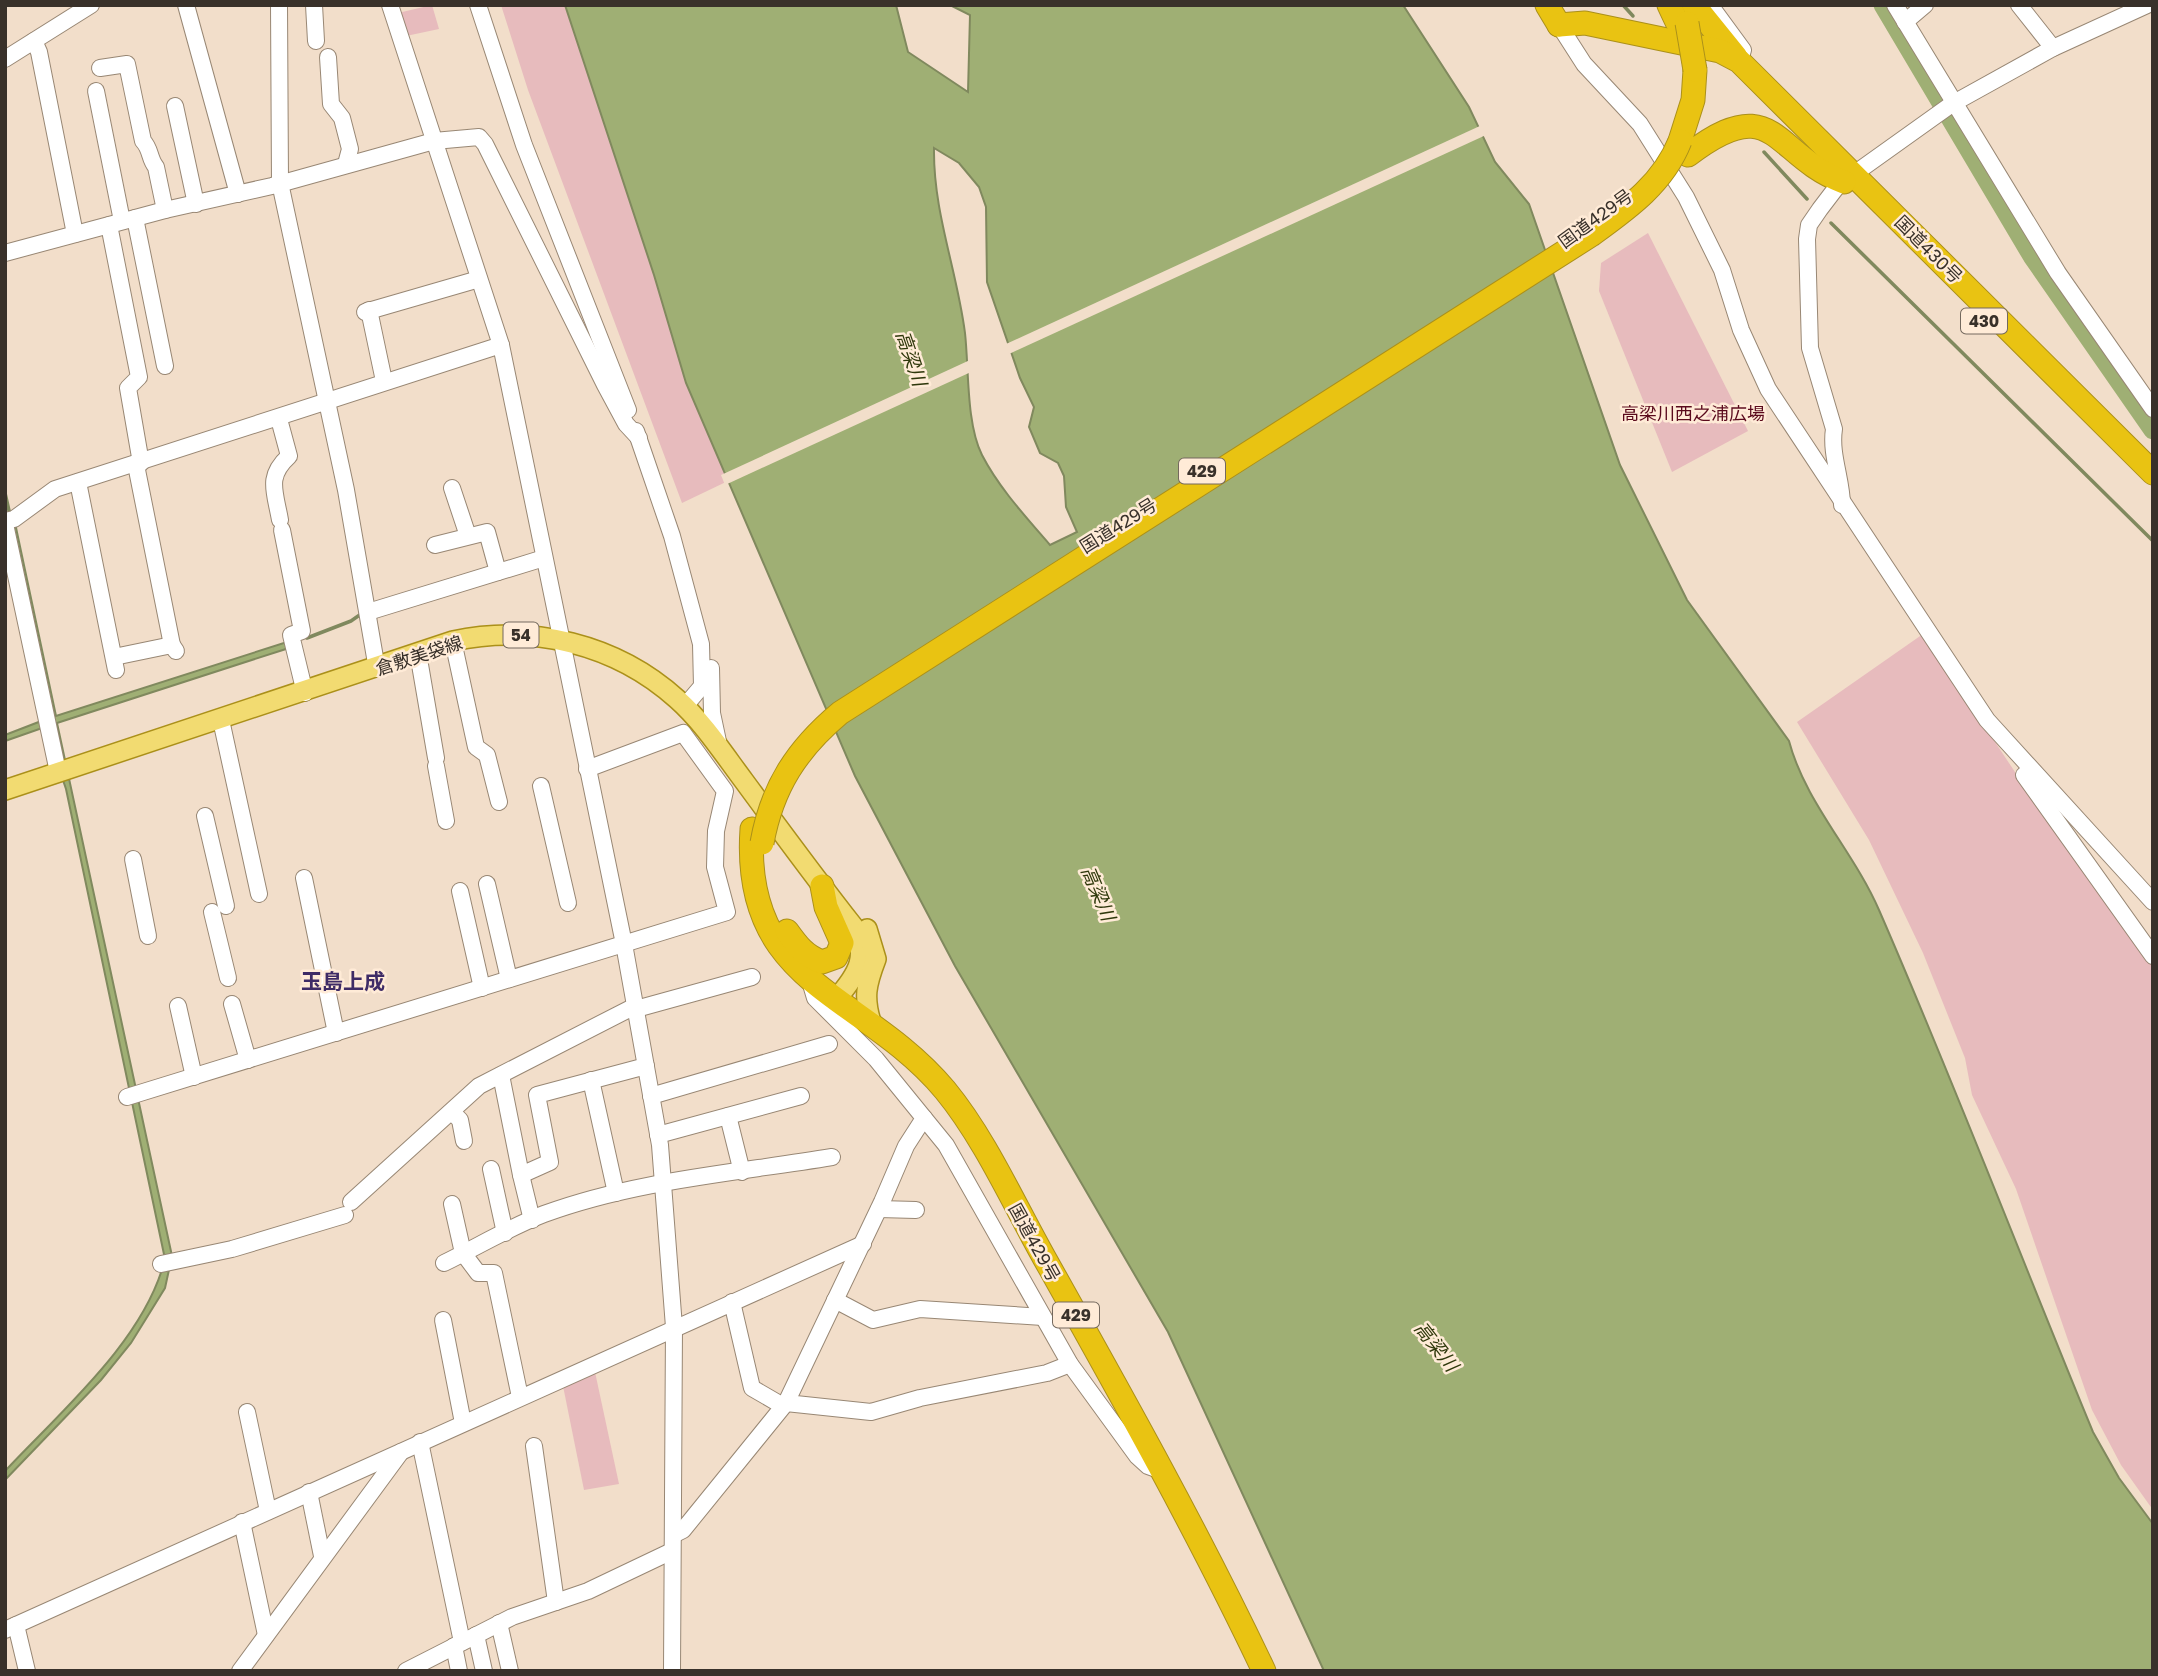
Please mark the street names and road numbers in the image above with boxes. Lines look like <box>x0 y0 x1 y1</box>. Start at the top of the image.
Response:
street label: 国道429号 <box>1554 184 1636 252</box>
street label: 国道430号 <box>1891 211 1967 287</box>
road number: 430 <box>1961 308 2007 334</box>
road number: 429 <box>1179 458 1225 484</box>
street label: 国道429号 <box>1076 493 1160 557</box>
road number: 54 <box>504 622 538 648</box>
street label: 倉敷美袋線 <box>373 631 465 679</box>
street label: 国道429号 <box>1004 1199 1066 1285</box>
road number: 429 <box>1053 1302 1099 1328</box>

